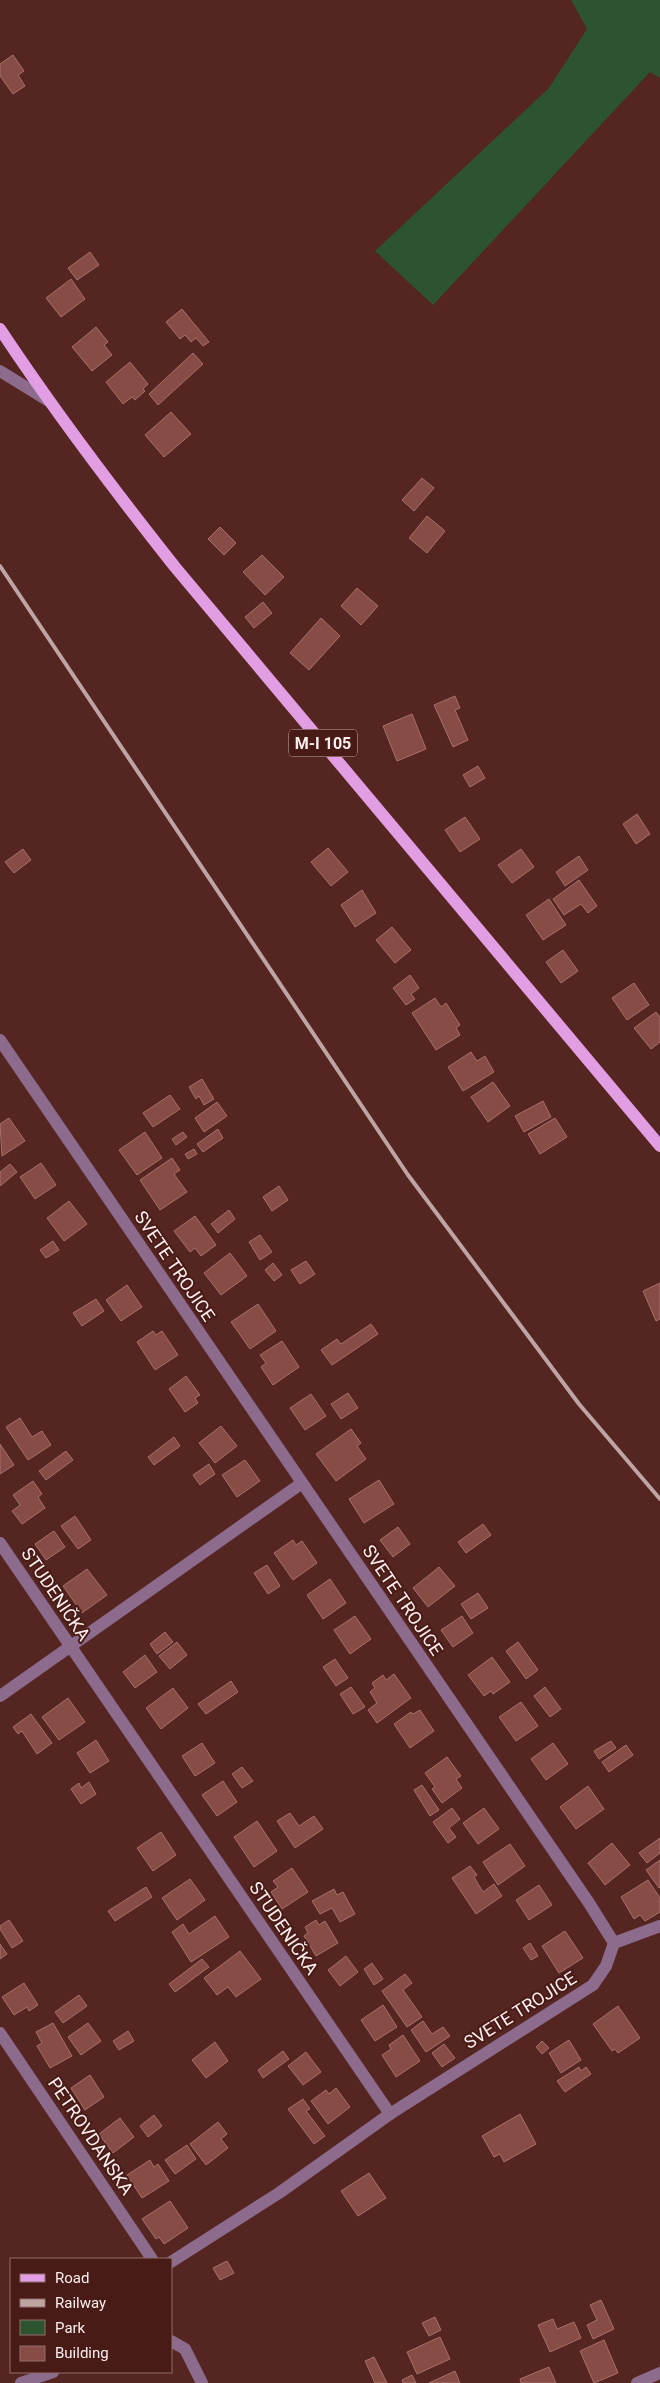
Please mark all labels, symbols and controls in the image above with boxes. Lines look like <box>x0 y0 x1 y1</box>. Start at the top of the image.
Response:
road number: M-I 105 <box>289 730 357 756</box>
street label: SVETE TROJICE <box>130 1207 220 1325</box>
street label: SVETE TROJICE <box>358 1541 448 1659</box>
street label: STUDENIČKA <box>17 1544 95 1645</box>
street label: STUDENIČKA <box>245 1878 323 1979</box>
street label: SVETE TROJICE <box>460 1967 580 2053</box>
street label: PETROVDANSKA <box>44 2073 138 2199</box>
legend <box>10 2258 172 2373</box>
text: Road <box>55 2269 89 2287</box>
text: Railway <box>55 2294 106 2312</box>
text: Park <box>55 2319 86 2337</box>
text: Building <box>55 2344 109 2362</box>

